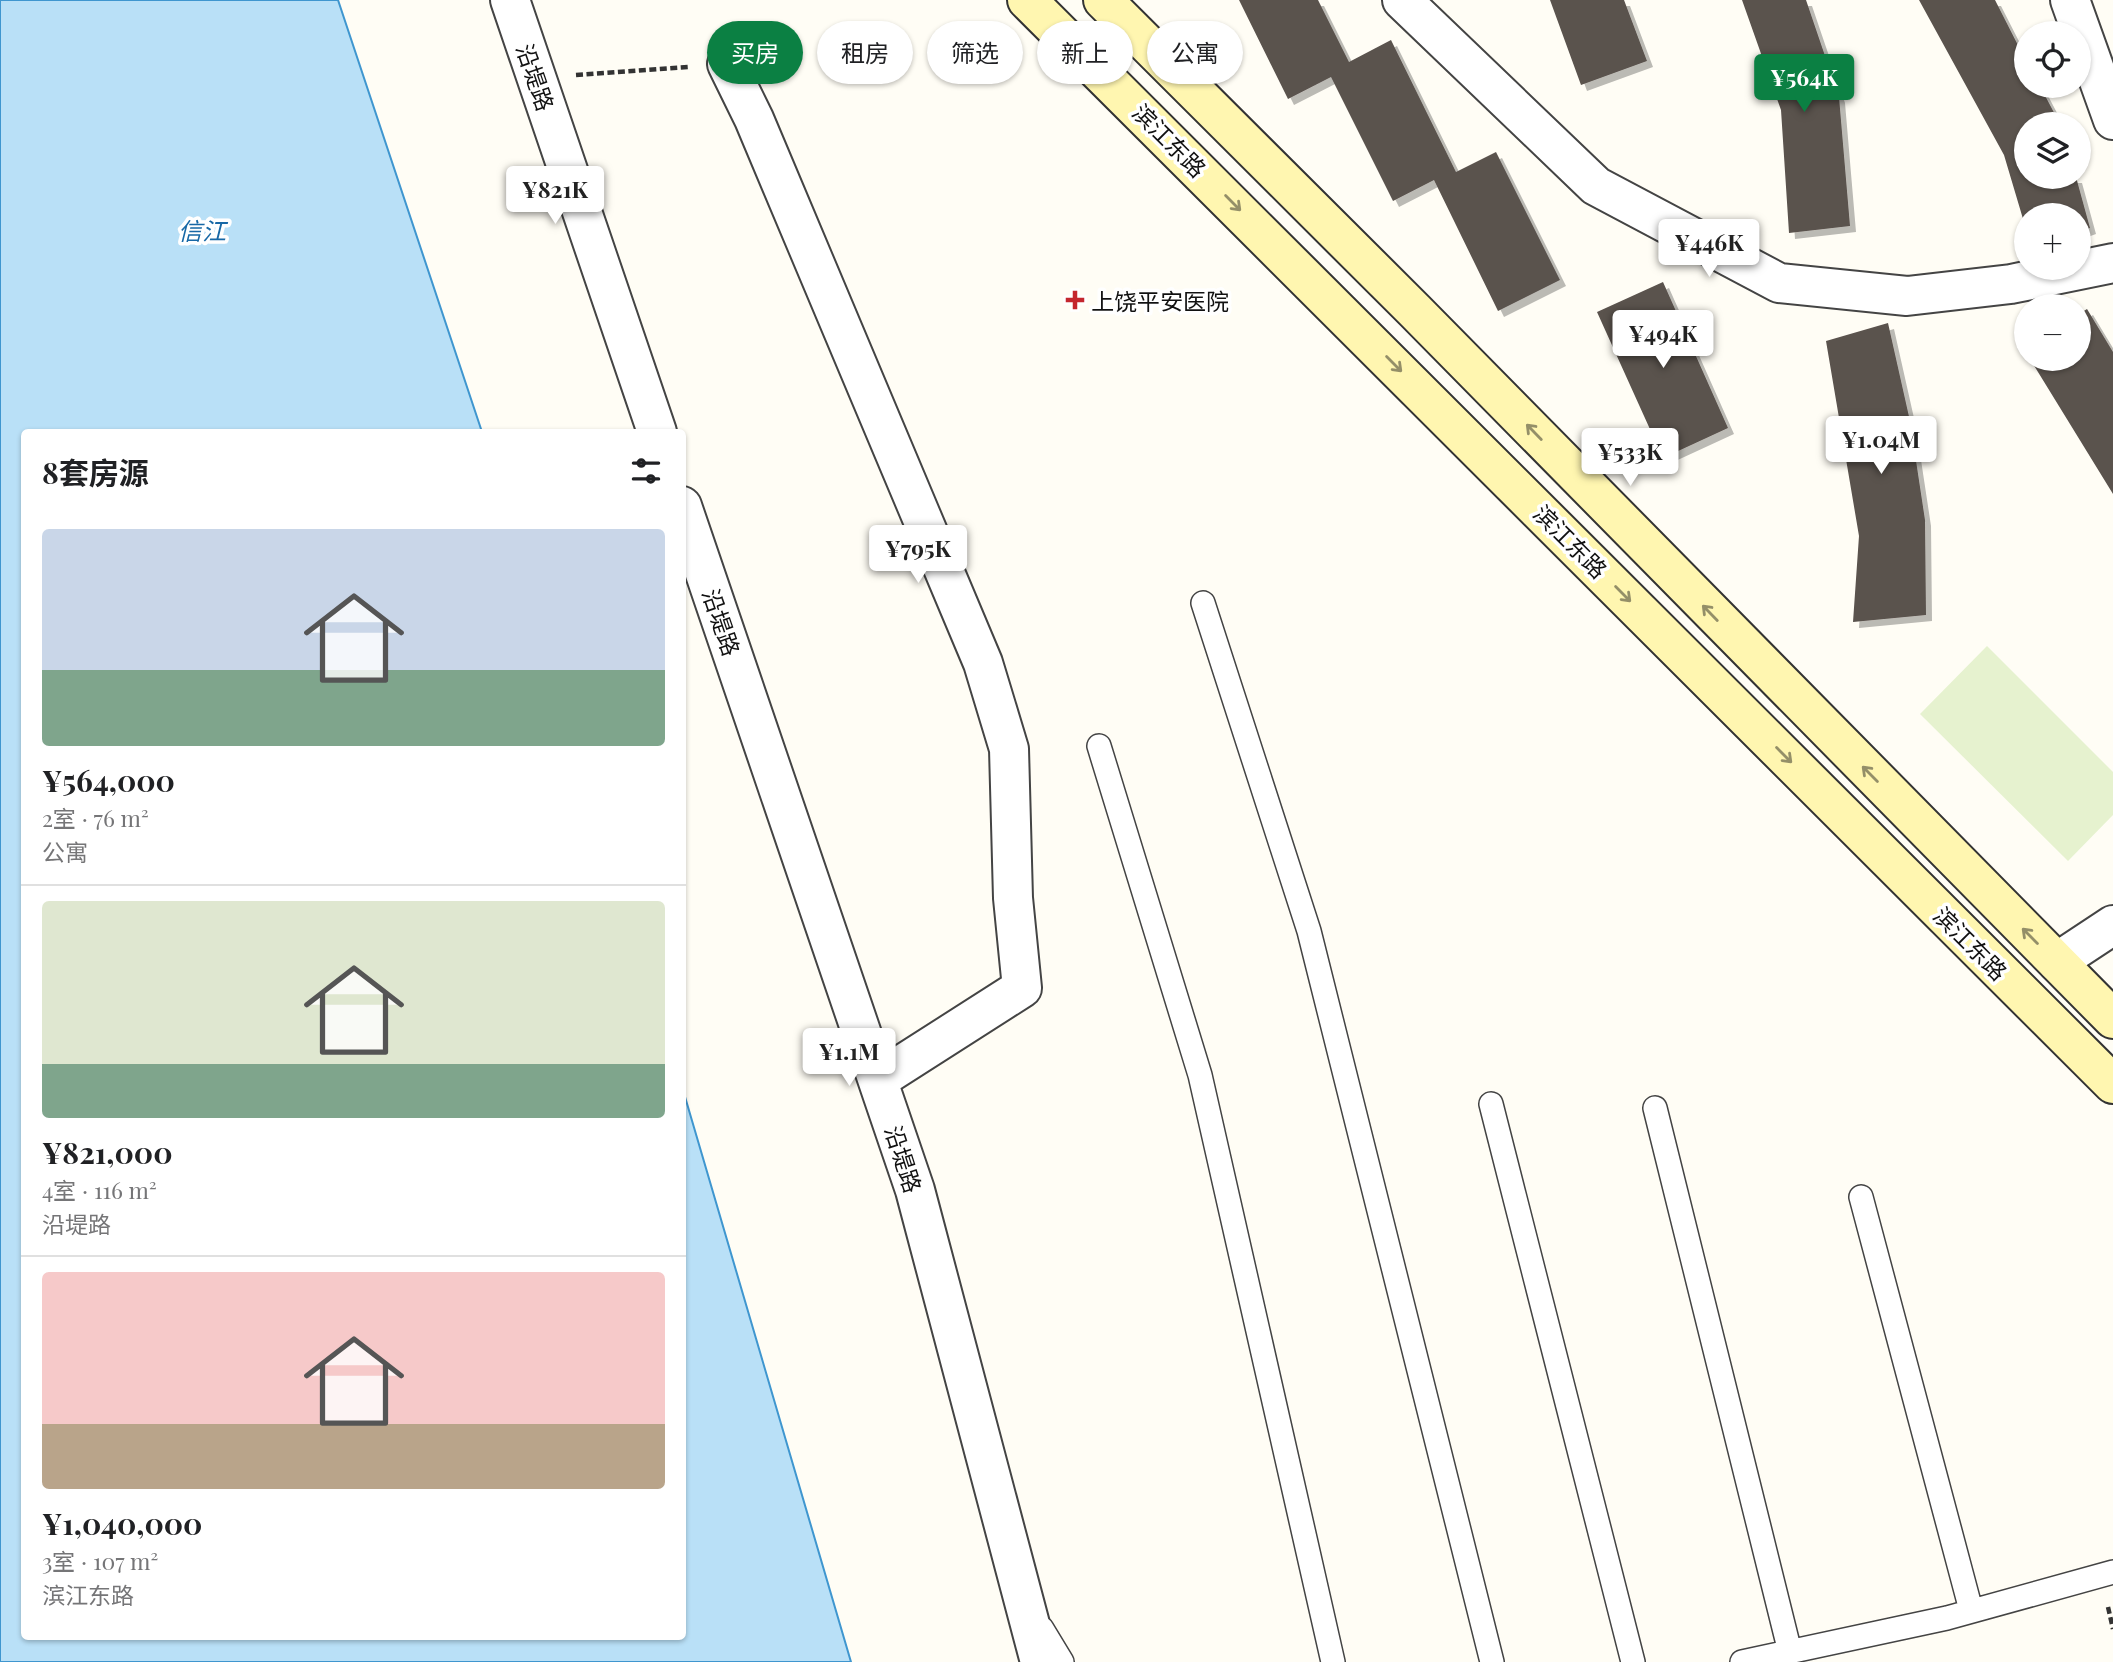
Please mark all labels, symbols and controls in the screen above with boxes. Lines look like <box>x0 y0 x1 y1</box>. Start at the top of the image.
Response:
chip: 买房 <box>707 21 803 84</box>
chip: 租房 <box>817 21 913 84</box>
chip: 筛选 <box>927 21 1023 84</box>
chip: 新上 <box>1037 21 1133 84</box>
chip: 公寓 <box>1147 21 1243 84</box>
map controls <box>2014 21 2091 371</box>
button: locate <box>2014 21 2091 98</box>
street label: 沿堤路 <box>510 39 562 115</box>
pin: ¥564K <box>1755 54 1853 114</box>
text: ¥564K <box>1770 61 1838 92</box>
street label: 滨江东路 <box>1127 97 1213 183</box>
button: layers <box>2014 112 2091 189</box>
pin: ¥821K <box>506 166 604 226</box>
text: ¥821K <box>522 173 588 204</box>
one-way arrow <box>1224 194 1241 211</box>
button: + <box>2014 203 2091 280</box>
water label: 信江 <box>178 214 229 246</box>
pin: ¥446K <box>1660 219 1758 279</box>
text: ¥446K <box>1674 226 1744 257</box>
place label: 上饶平安医院 <box>1091 285 1229 316</box>
marker: 上饶平安医院 <box>1065 290 1085 310</box>
button: − <box>2014 294 2091 371</box>
pin: ¥494K <box>1614 310 1712 370</box>
text: ¥494K <box>1628 317 1698 348</box>
one-way arrow <box>1385 355 1402 372</box>
pin: ¥1.04M <box>1824 416 1938 476</box>
text: ¥1.04M <box>1842 423 1920 454</box>
one-way arrow <box>1525 424 1542 441</box>
pin: ¥533K <box>1581 428 1679 488</box>
text: ¥533K <box>1597 435 1663 466</box>
text: 8套房源 <box>42 452 149 492</box>
icon: filters <box>627 452 665 490</box>
street label: 滨江东路 <box>1528 498 1614 584</box>
pin: ¥795K <box>869 526 967 585</box>
text: ¥795K <box>885 532 951 563</box>
icon: home <box>291 575 417 701</box>
street label: 沿堤路 <box>696 584 748 660</box>
one-way arrow <box>1615 586 1632 603</box>
one-way arrow <box>1701 604 1718 621</box>
one-way arrow <box>1775 747 1792 764</box>
text: ¥564,000 <box>42 760 175 800</box>
one-way arrow <box>1862 766 1879 783</box>
text: 2室 · 76 m² <box>42 802 149 833</box>
text: 公寓 <box>42 836 88 867</box>
street label: 滨江东路 <box>1928 900 2014 986</box>
one-way arrow <box>2022 927 2039 944</box>
icon: home <box>291 947 417 1073</box>
pin: ¥1.1M <box>800 1028 898 1088</box>
text: ¥1.1M <box>819 1035 879 1066</box>
street label: 沿堤路 <box>879 1121 929 1197</box>
text: ¥821,000 <box>42 1132 173 1172</box>
text: 4室 · 116 m² <box>42 1174 157 1205</box>
text: 沿堤路 <box>42 1208 111 1239</box>
icon: home <box>291 1318 417 1444</box>
text: ¥1,040,000 <box>42 1503 202 1543</box>
text: 3室 · 107 m² <box>42 1545 158 1576</box>
text: 滨江东路 <box>42 1579 134 1610</box>

